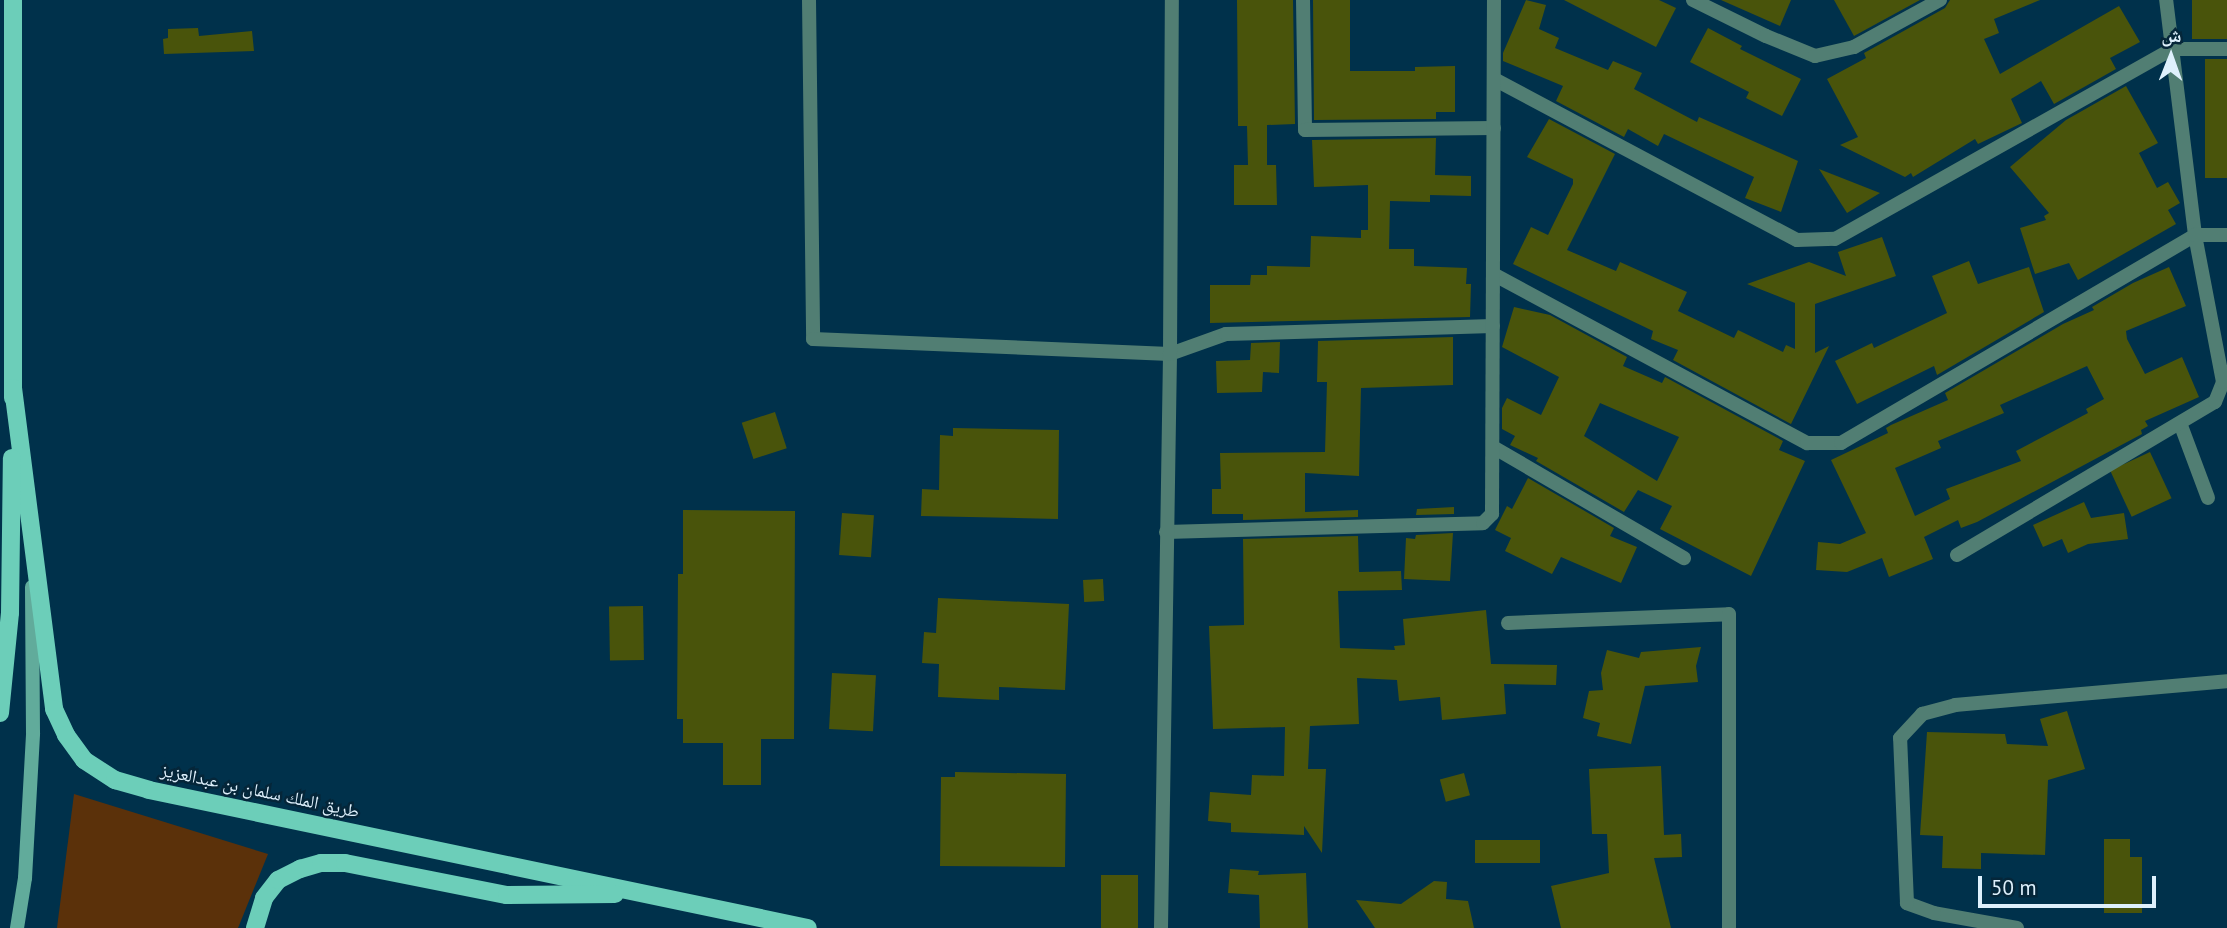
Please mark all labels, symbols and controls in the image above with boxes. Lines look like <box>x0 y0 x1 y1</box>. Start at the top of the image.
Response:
north arrow <box>2136 21 2206 91</box>
text: ش <box>2161 23 2182 47</box>
street label: طريق الملك سلمان بن عبدالعزيز <box>159 759 361 823</box>
scale bar <box>1982 862 2160 906</box>
text: 50 m <box>1991 874 2037 901</box>

